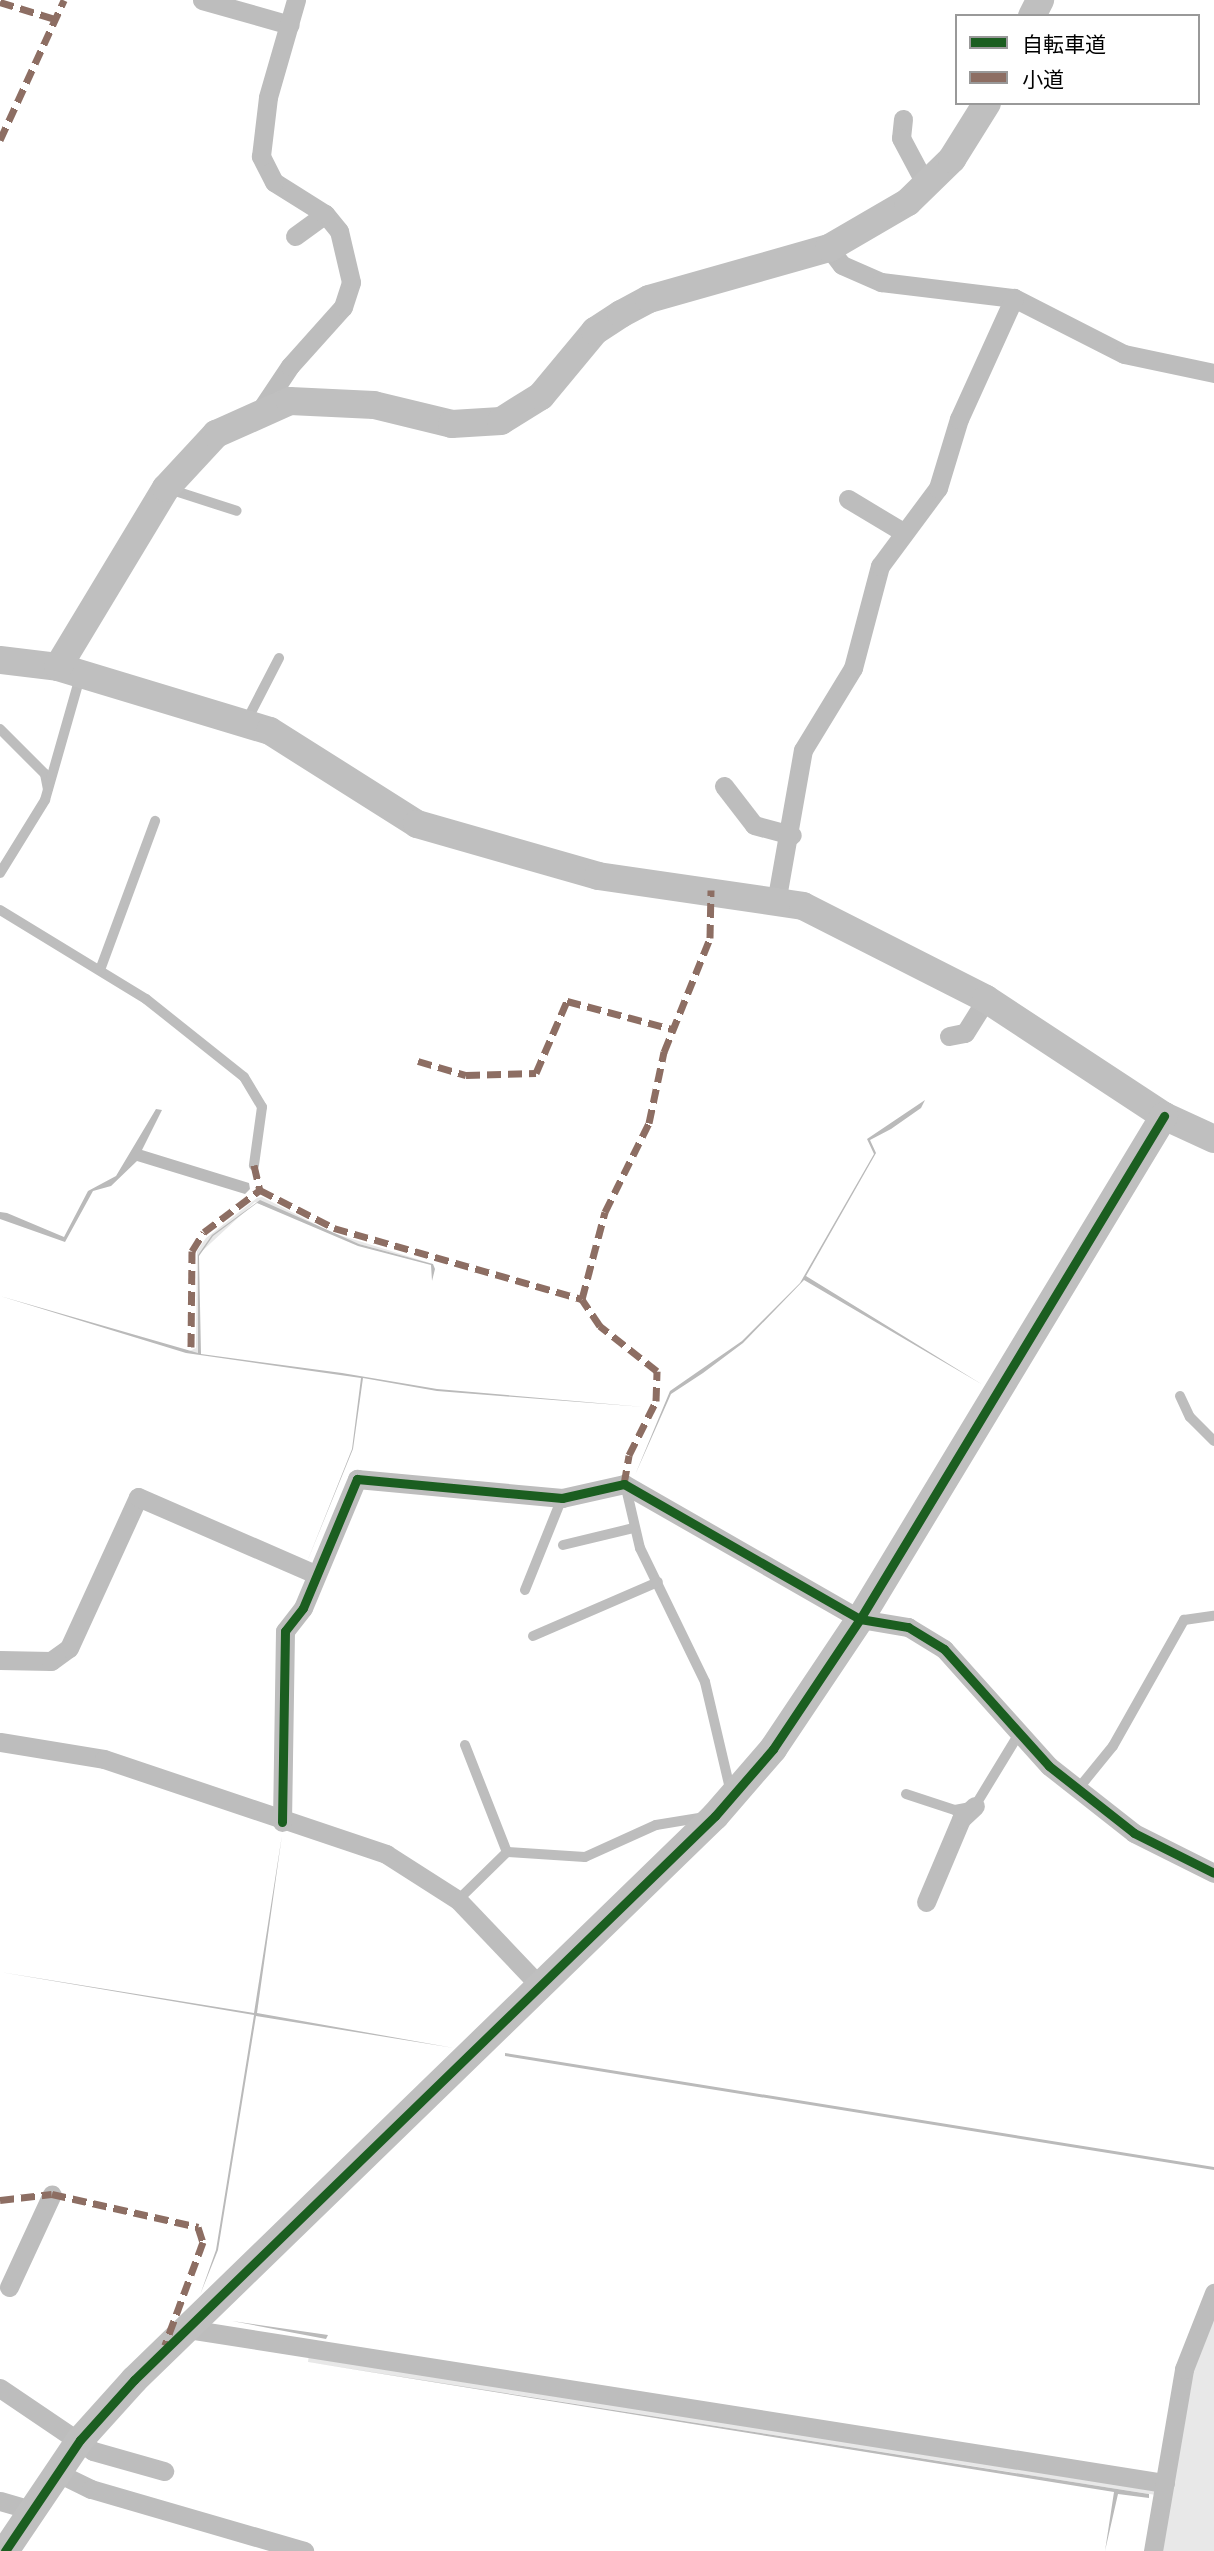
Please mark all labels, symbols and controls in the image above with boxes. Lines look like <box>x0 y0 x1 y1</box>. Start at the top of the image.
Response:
legend <box>955 14 1200 105</box>
text: 自転車道 <box>1022 31 1106 56</box>
text: 小道 <box>1022 66 1064 91</box>

